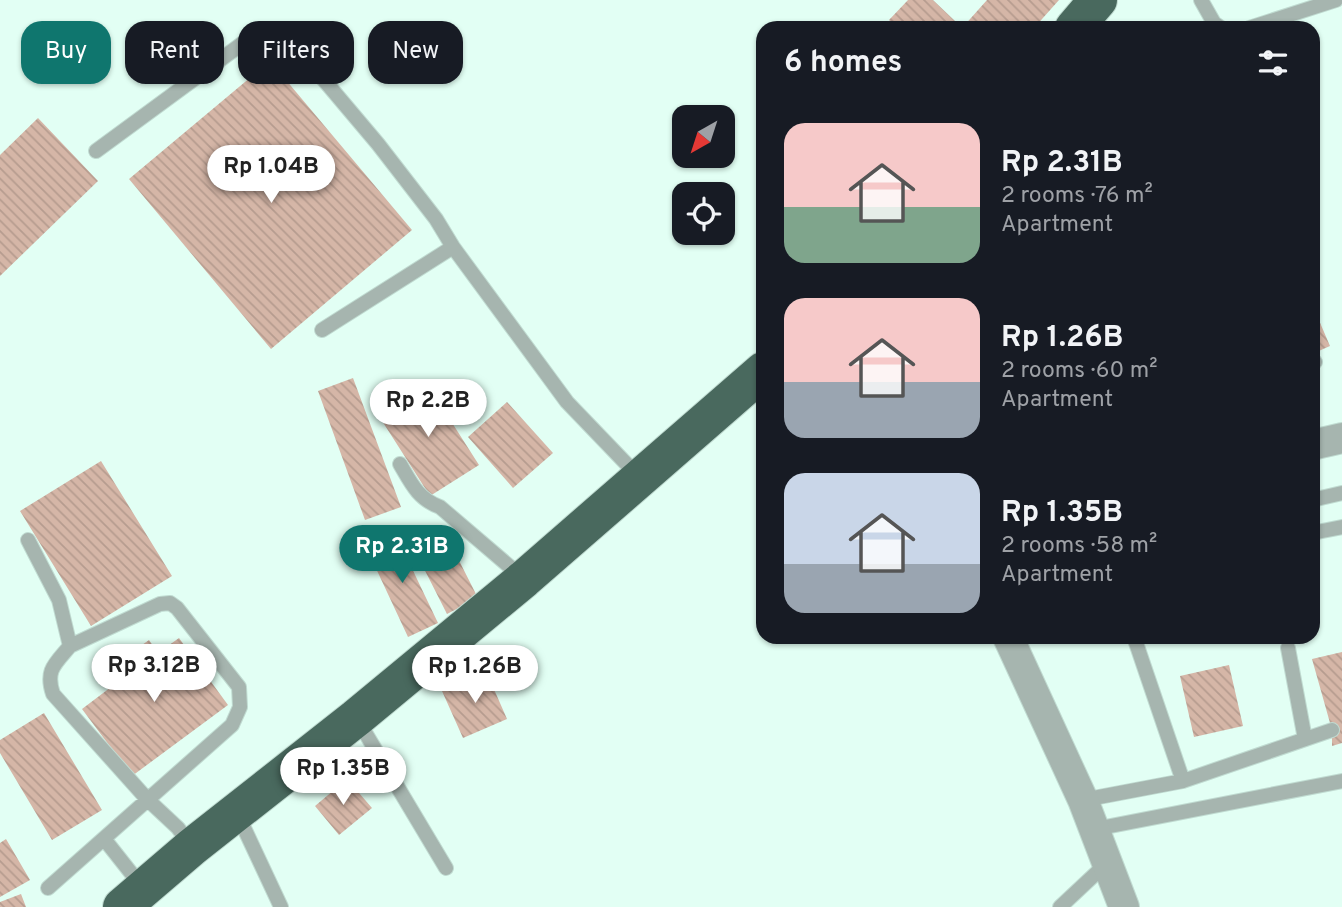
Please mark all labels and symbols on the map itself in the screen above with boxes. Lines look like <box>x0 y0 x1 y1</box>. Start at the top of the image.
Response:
north arrow <box>672 105 735 168</box>
pin: Rp 1.04B <box>199 146 343 205</box>
pin: Rp 2.2B <box>363 380 493 439</box>
pin: Rp 2.31B <box>330 526 474 585</box>
pin: Rp 3.12B <box>82 644 226 704</box>
pin: Rp 1.26B <box>403 646 547 705</box>
pin: Rp 1.35B <box>271 748 415 807</box>

